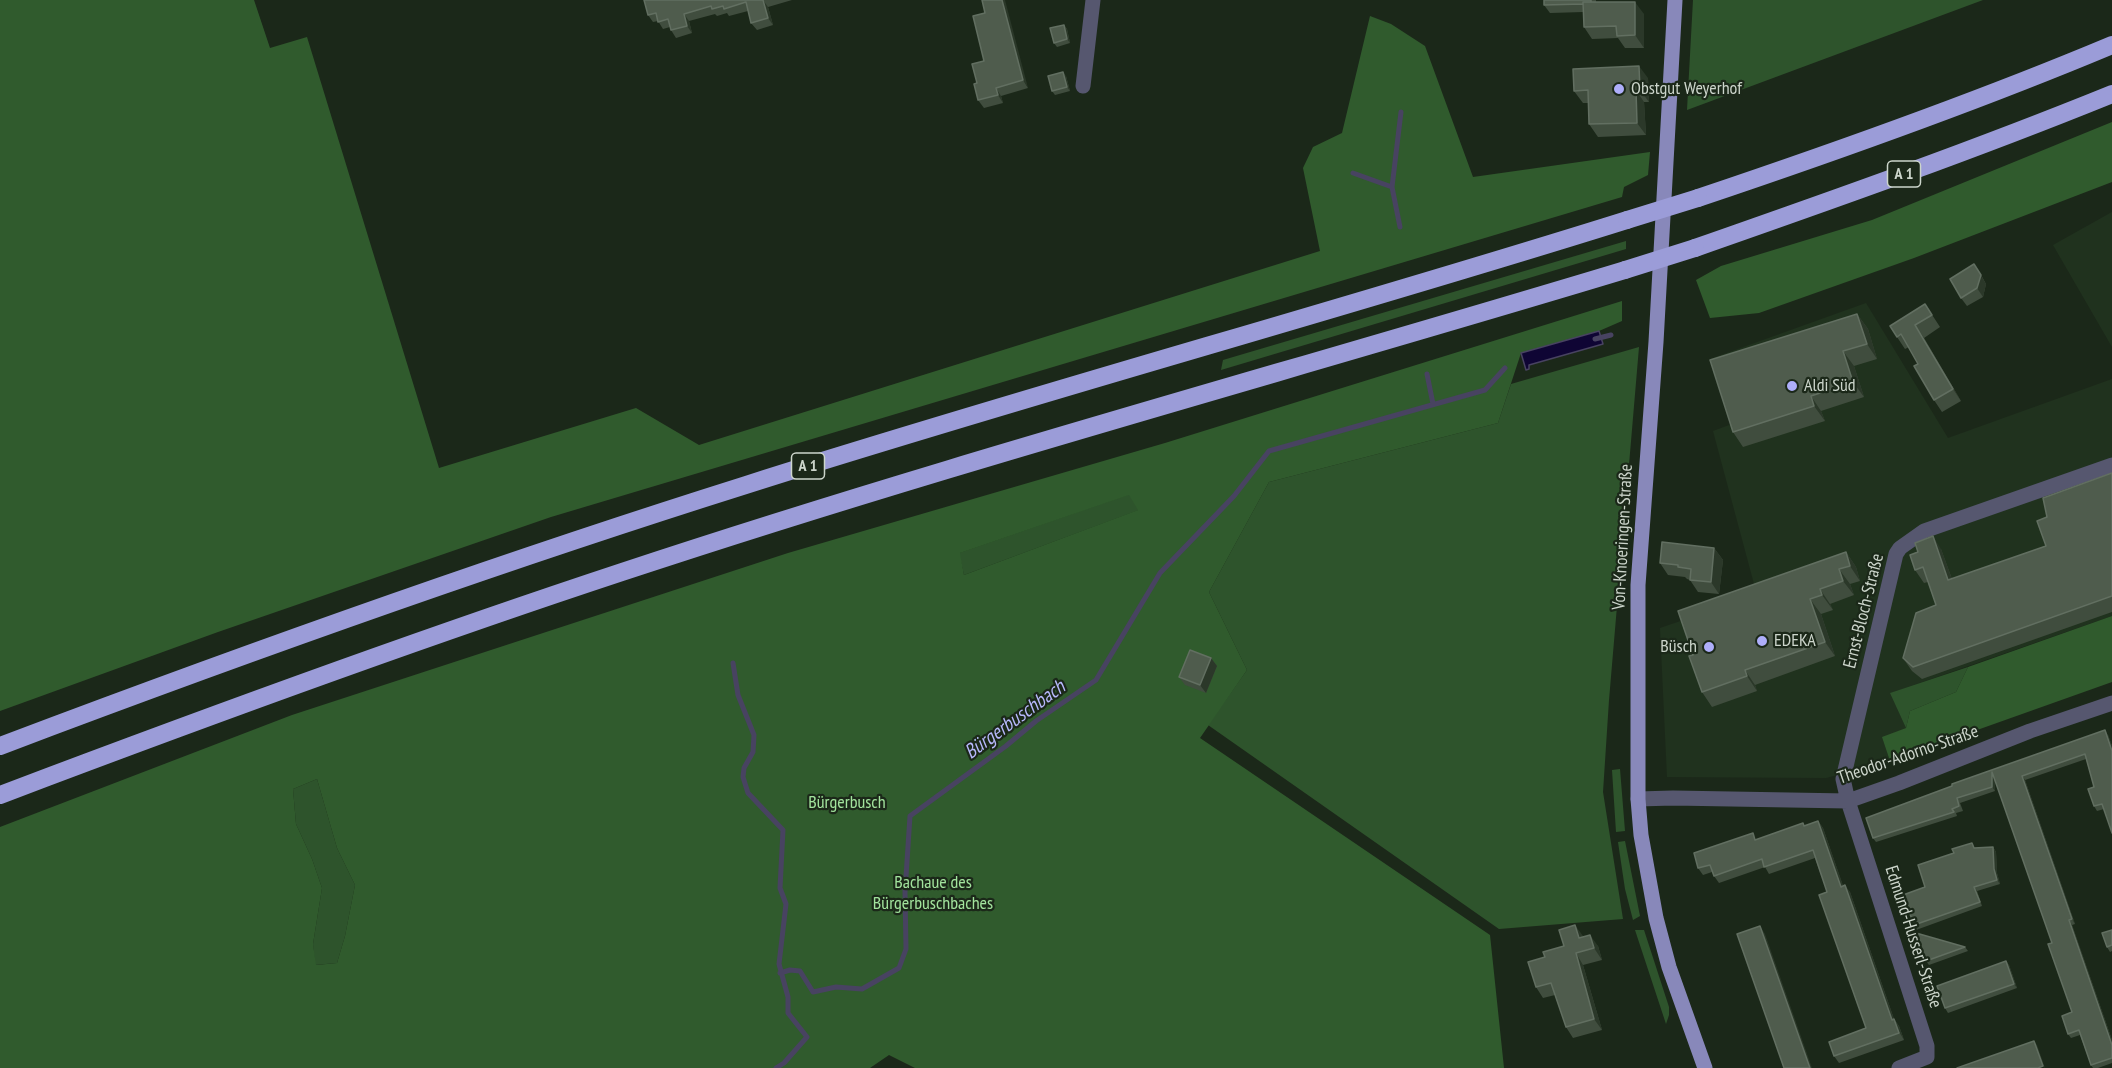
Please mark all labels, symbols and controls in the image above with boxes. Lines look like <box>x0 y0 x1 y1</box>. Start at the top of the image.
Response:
place label: Obstgut Weyerhof <box>1631 78 1742 100</box>
marker: Obstgut Weyerhof <box>1612 82 1626 96</box>
road number: A 1 <box>1888 161 1920 187</box>
place label: Aldi Süd <box>1804 375 1856 397</box>
marker: Aldi Süd <box>1785 379 1799 393</box>
road number: A 1 <box>792 453 824 479</box>
street label: Von-Knoeringen-Straße <box>1608 463 1638 611</box>
street label: Ernst-Bloch-Straße <box>1839 551 1889 671</box>
place label: EDEKA <box>1774 630 1816 652</box>
marker: EDEKA <box>1755 634 1769 648</box>
place label: Büsch <box>1660 636 1697 658</box>
marker: Büsch <box>1702 640 1716 654</box>
water label: Bürgerbuschbach <box>960 675 1070 765</box>
street label: Theodor-Adorno-Straße <box>1835 721 1981 789</box>
park label: Bürgerbusch <box>808 792 886 814</box>
street label: Edmund-Husserl-Straße <box>1880 863 1946 1011</box>
park label: Bachaue des Bürgerbuschbaches <box>873 872 993 914</box>

